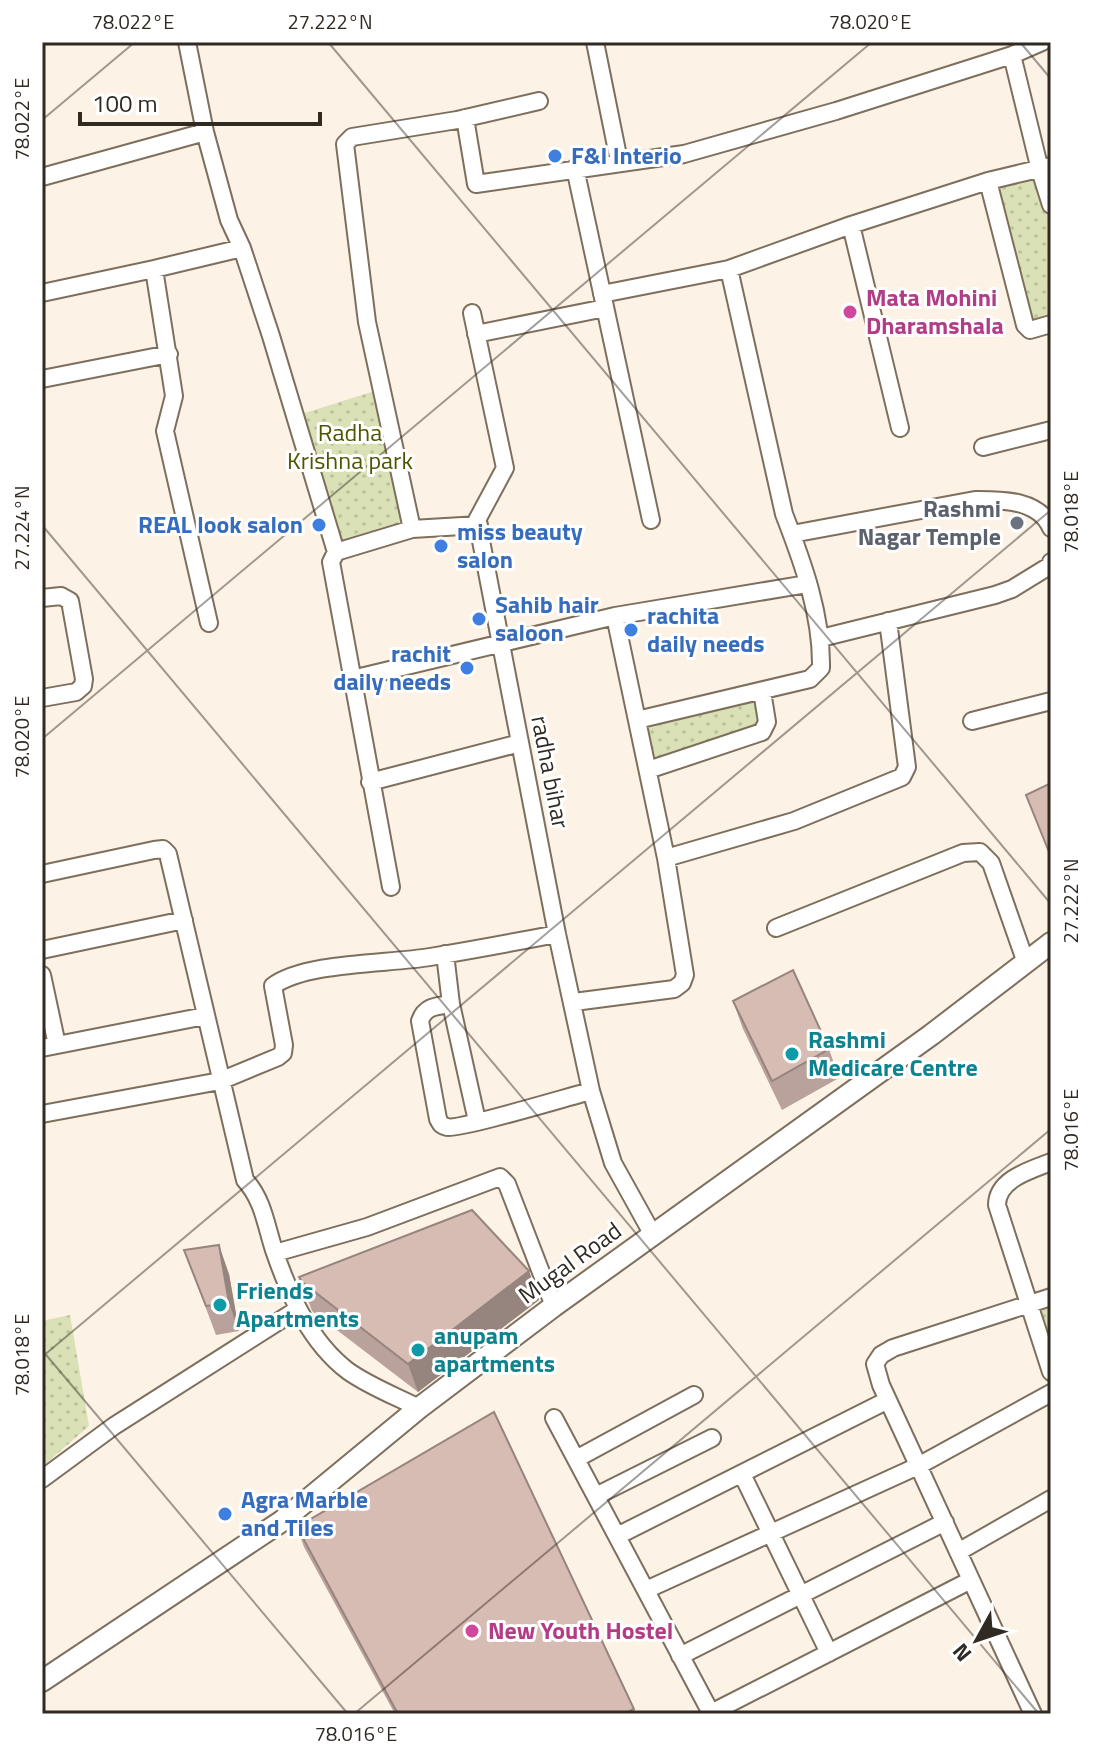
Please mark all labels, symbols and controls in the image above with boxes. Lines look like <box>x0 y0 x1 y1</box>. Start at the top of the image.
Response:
text: 78.022°E <box>92 6 174 37</box>
text: 27.222°N <box>287 6 373 37</box>
text: 78.020°E <box>829 6 911 37</box>
scale bar <box>80 76 320 126</box>
text: 78.022°E <box>6 78 37 160</box>
text: 100 m <box>92 85 158 121</box>
place label: F&I Interio <box>571 137 682 173</box>
marker: F&I Interio <box>546 147 564 165</box>
place label: Mata Mohini Dharamshala <box>866 279 1004 343</box>
marker: Mata Mohini Dharamshala <box>841 303 859 321</box>
park label: Radha Krishna park <box>287 414 413 478</box>
text: 78.018°E <box>1055 471 1086 553</box>
text: 27.224°N <box>6 485 37 571</box>
place label: Rashmi Nagar Temple <box>858 490 1001 554</box>
place label: REAL look salon <box>138 506 303 542</box>
place label: miss beauty salon <box>457 513 583 577</box>
marker: Rashmi Nagar Temple <box>1008 514 1026 532</box>
marker: REAL look salon <box>310 516 328 534</box>
marker: miss beauty salon <box>432 537 450 555</box>
place label: Sahib hair saloon <box>495 586 599 650</box>
place label: rachita daily needs <box>647 597 765 661</box>
marker: Sahib hair saloon <box>470 610 488 628</box>
marker: rachita daily needs <box>622 621 640 639</box>
place label: rachit daily needs <box>333 635 451 699</box>
marker: rachit daily needs <box>458 659 476 677</box>
text: 78.020°E <box>6 696 37 778</box>
street label: radha bihar <box>522 712 580 831</box>
text: 27.222°N <box>1055 858 1086 944</box>
place label: Rashmi Medicare Centre <box>808 1021 978 1085</box>
marker: Rashmi Medicare Centre <box>783 1045 801 1063</box>
text: 78.016°E <box>1055 1089 1086 1171</box>
street label: Mugal Road <box>510 1212 629 1312</box>
place label: Friends Apartments <box>236 1272 359 1336</box>
marker: Friends Apartments <box>211 1296 229 1314</box>
text: 78.018°E <box>6 1314 37 1396</box>
place label: anupam apartments <box>434 1317 555 1381</box>
marker: anupam apartments <box>409 1341 427 1359</box>
place label: Agra Marble and Tiles <box>241 1481 368 1545</box>
marker: Agra Marble and Tiles <box>216 1505 234 1523</box>
north arrow <box>937 1600 1017 1680</box>
place label: New Youth Hostel <box>488 1612 673 1648</box>
marker: New Youth Hostel <box>463 1622 481 1640</box>
text: N <box>944 1636 980 1670</box>
text: 78.016°E <box>315 1718 397 1749</box>

